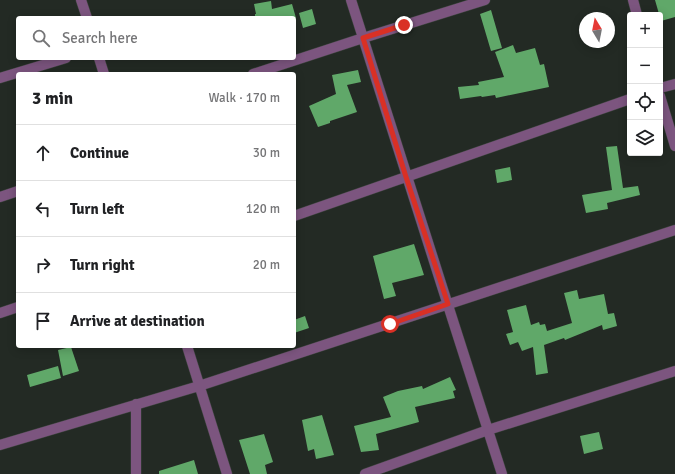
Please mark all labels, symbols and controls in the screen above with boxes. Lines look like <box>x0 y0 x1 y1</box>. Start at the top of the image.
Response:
north arrow <box>579 12 615 48</box>
map controls <box>627 12 663 156</box>
button: + <box>627 12 663 48</box>
search box <box>16 16 296 60</box>
route end <box>395 16 413 34</box>
icon: search <box>30 27 52 49</box>
text: Search here <box>62 29 138 47</box>
button: − <box>627 48 663 84</box>
button: locate <box>627 84 663 120</box>
text: 3 min <box>32 88 73 109</box>
text: Walk · 170 m <box>209 90 280 106</box>
button: layers <box>627 120 663 156</box>
icon: ahead <box>32 142 54 164</box>
text: Continue <box>70 144 129 162</box>
text: 30 m <box>253 145 280 161</box>
icon: left <box>32 198 54 220</box>
text: Turn left <box>70 200 124 218</box>
text: 120 m <box>246 201 280 217</box>
icon: right <box>32 254 54 276</box>
text: Turn right <box>70 256 135 274</box>
text: 20 m <box>253 257 280 273</box>
icon: arrive <box>32 310 54 332</box>
text: Arrive at destination <box>70 312 205 330</box>
route start <box>381 315 399 333</box>

